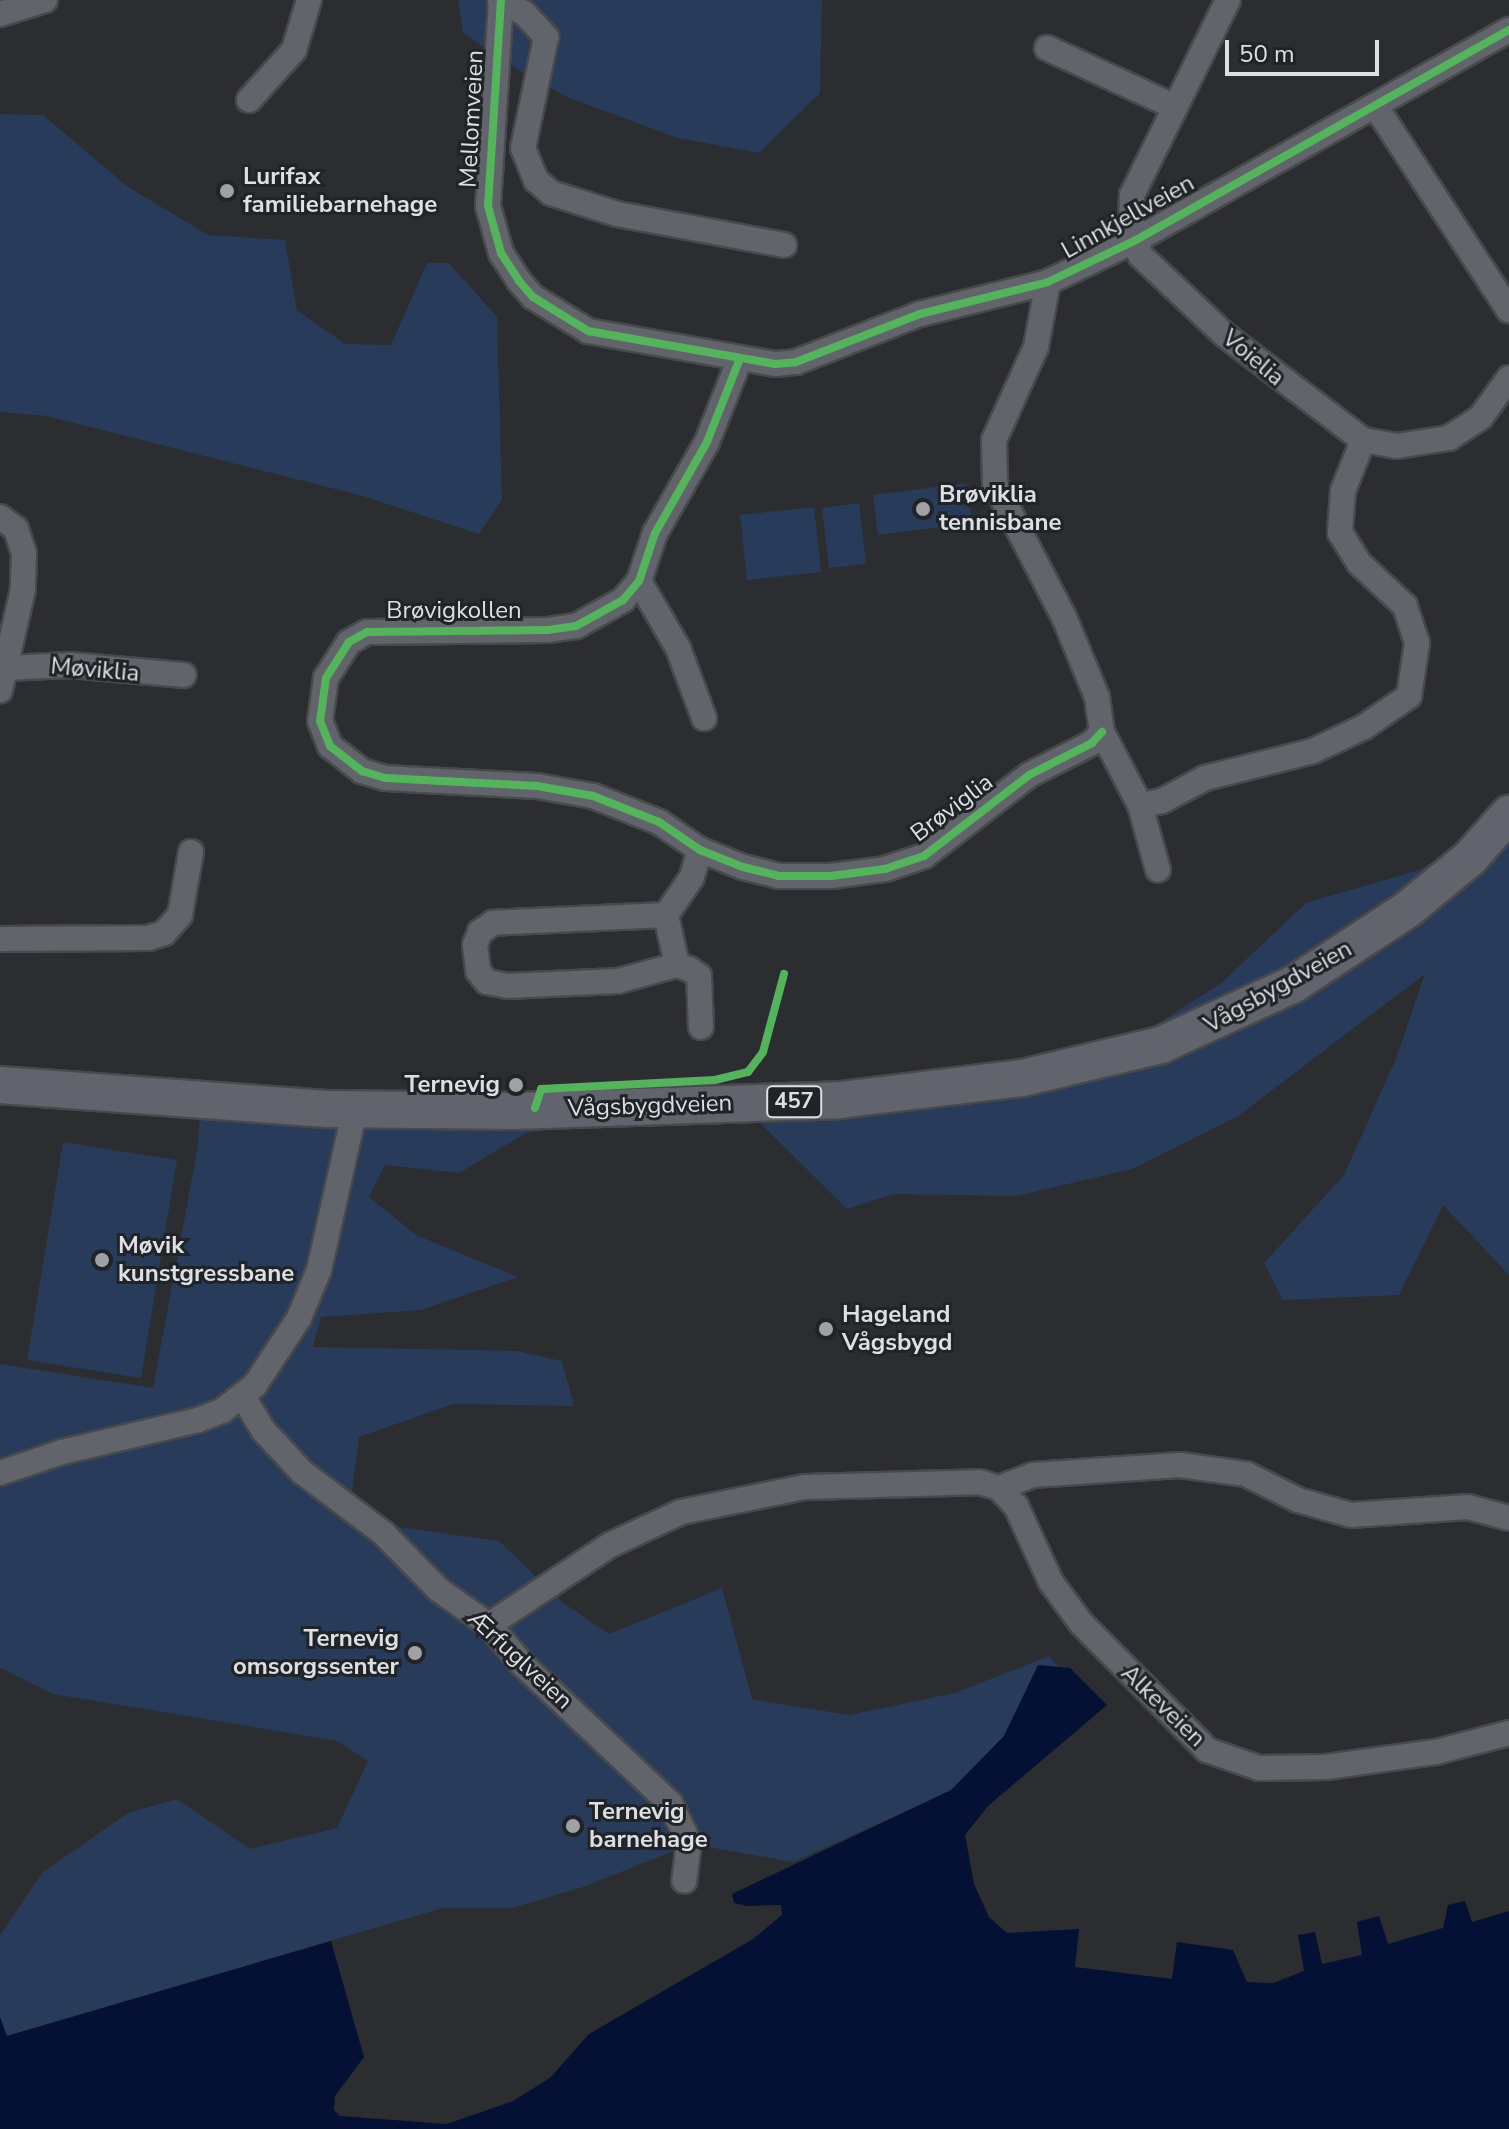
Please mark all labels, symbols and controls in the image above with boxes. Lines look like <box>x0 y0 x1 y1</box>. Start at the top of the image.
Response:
scale bar <box>1229 24 1383 74</box>
text: 50 m <box>1239 38 1295 70</box>
street label: Mellomveien <box>454 49 490 189</box>
place label: Lurifax familiebarnehage <box>243 163 437 219</box>
street label: Linnkjellveien <box>1057 169 1199 265</box>
marker: Lurifax familiebarnehage <box>218 182 236 200</box>
street label: Voielia <box>1216 324 1290 392</box>
place label: Brøviklia tennisbane <box>939 481 1062 537</box>
marker: Brøviklia tennisbane <box>914 500 932 518</box>
street label: Brøvigkollen <box>386 597 522 625</box>
street label: Møviklia <box>49 652 141 688</box>
street label: Brøviglia <box>905 768 999 848</box>
street label: Vågsbygdveien <box>1199 935 1357 1039</box>
place label: Ternevig <box>404 1071 500 1099</box>
marker: Ternevig <box>507 1076 525 1094</box>
road number: 457 <box>766 1084 822 1120</box>
street label: Vågsbygdveien <box>567 1089 733 1123</box>
place label: Møvik kunstgressbane <box>118 1232 294 1288</box>
marker: Møvik kunstgressbane <box>93 1251 111 1269</box>
place label: Hageland Vågsbygd <box>842 1301 952 1357</box>
marker: Hageland Vågsbygd <box>817 1320 835 1338</box>
street label: Ærfuglveien <box>462 1604 578 1716</box>
place label: Ternevig omsorgssenter <box>233 1625 399 1681</box>
marker: Ternevig omsorgssenter <box>406 1644 424 1662</box>
street label: Alkeveien <box>1115 1659 1211 1753</box>
place label: Ternevig barnehage <box>589 1798 708 1854</box>
marker: Ternevig barnehage <box>564 1817 582 1835</box>

